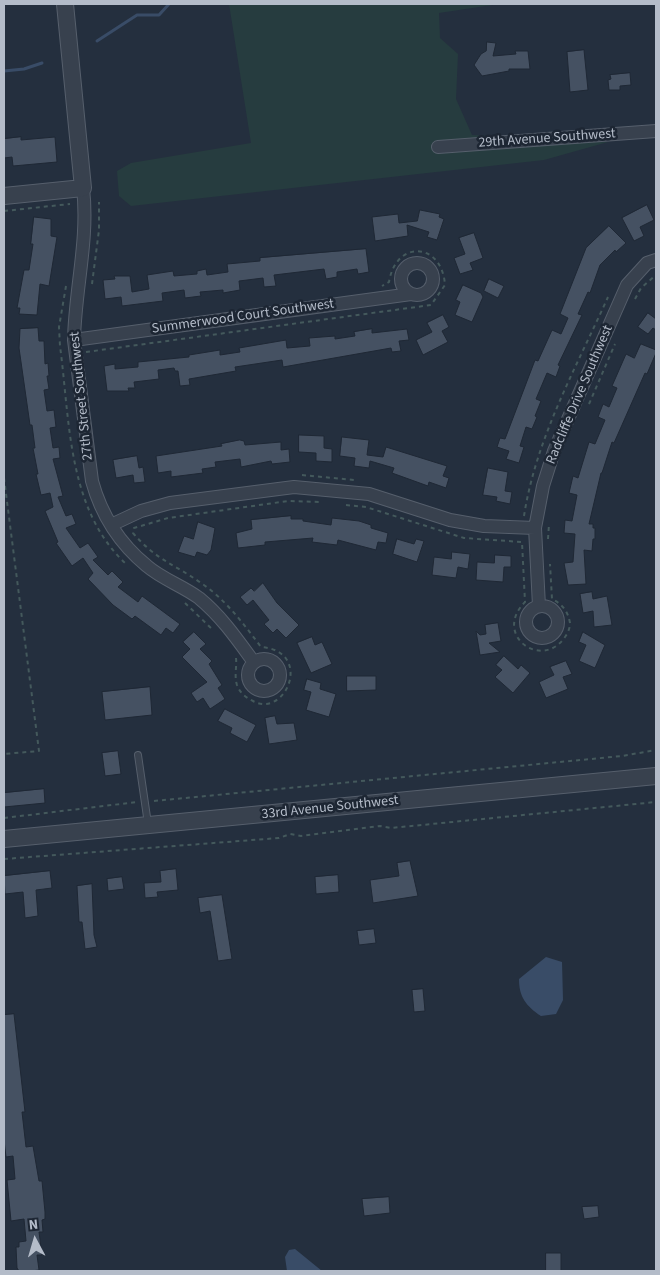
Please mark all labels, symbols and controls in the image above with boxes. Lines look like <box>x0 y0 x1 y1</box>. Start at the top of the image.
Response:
street label: 29th Avenue Southwest <box>478 126 616 152</box>
street label: Summerwood Court Southwest <box>151 296 335 338</box>
street label: Radcliffe Drive Southwest <box>543 323 617 467</box>
street label: 27th Street Southwest <box>67 331 97 461</box>
street label: 33rd Avenue Southwest <box>261 792 399 824</box>
north arrow <box>10 1215 60 1265</box>
text: N <box>28 1215 39 1236</box>

